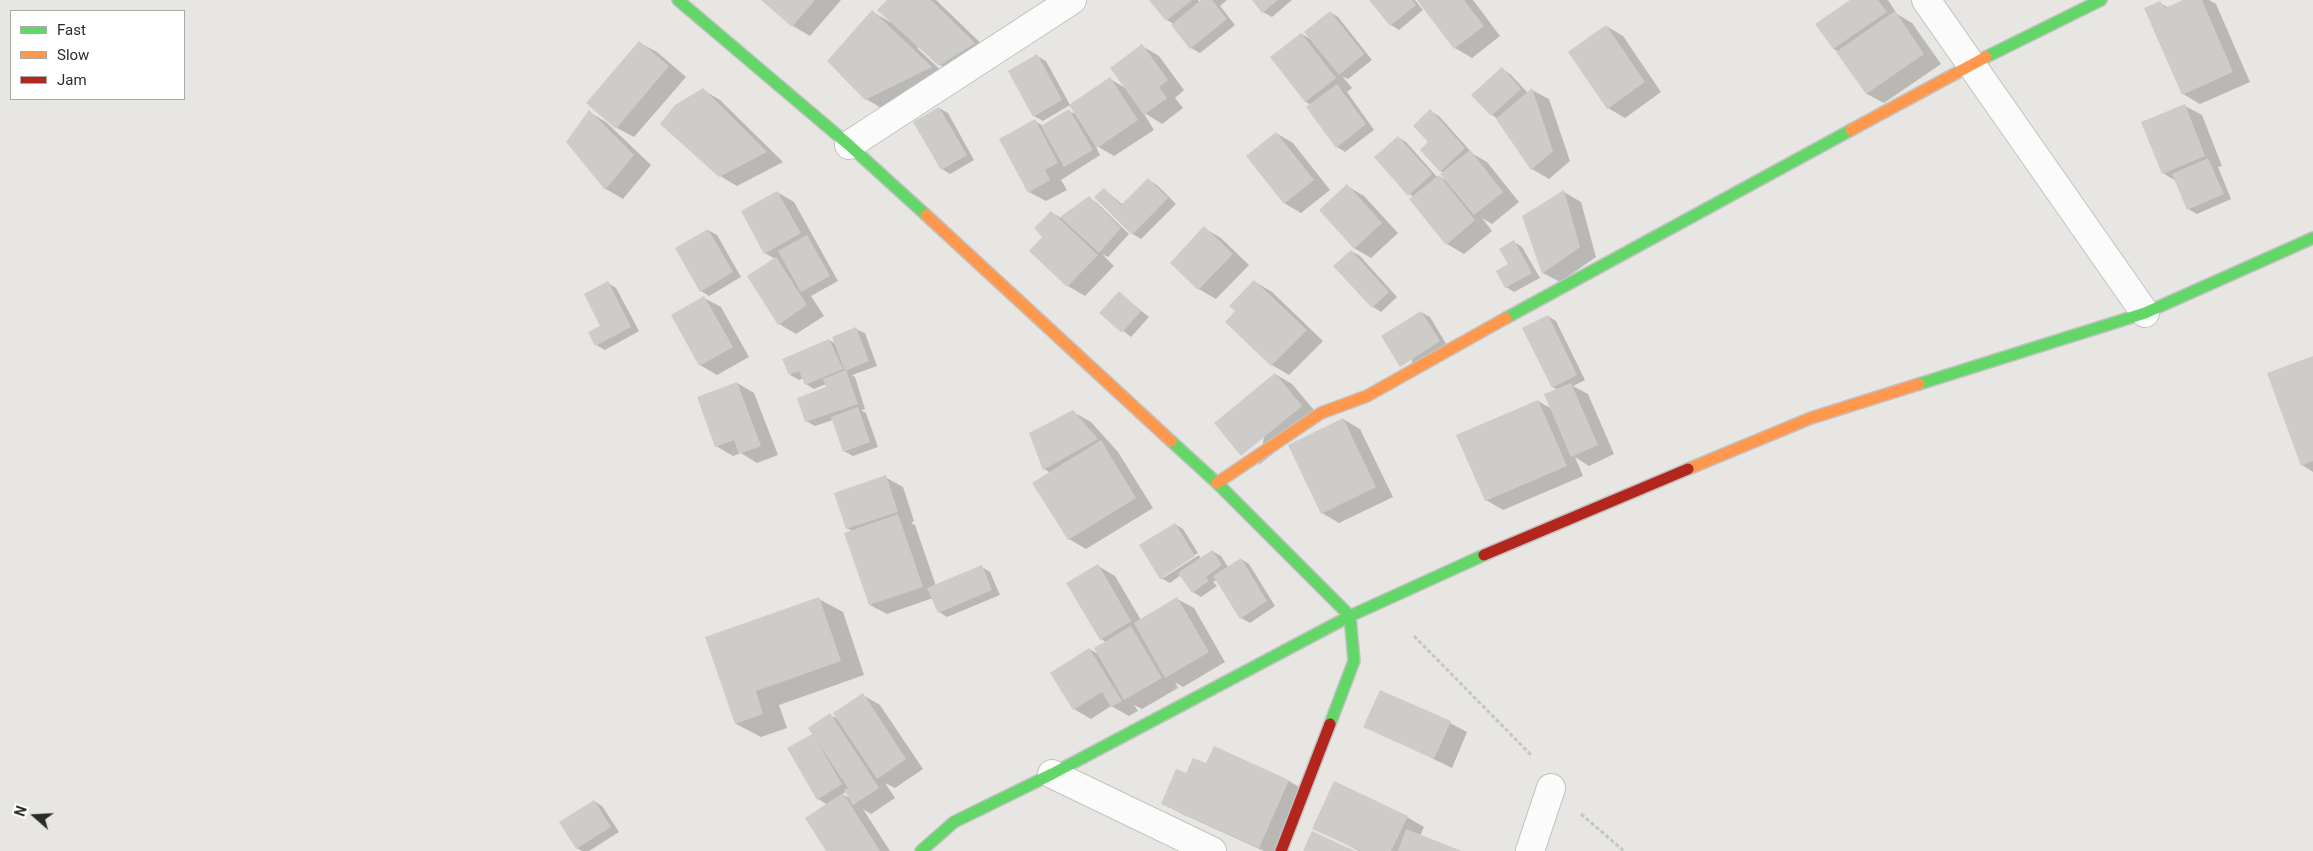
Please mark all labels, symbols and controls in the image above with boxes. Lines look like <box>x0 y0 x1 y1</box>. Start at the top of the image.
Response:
legend <box>10 10 185 100</box>
text: Fast <box>57 21 86 39</box>
text: Slow <box>57 46 89 64</box>
text: Jam <box>57 71 87 89</box>
north arrow <box>10 791 60 841</box>
text: N <box>12 804 30 818</box>

